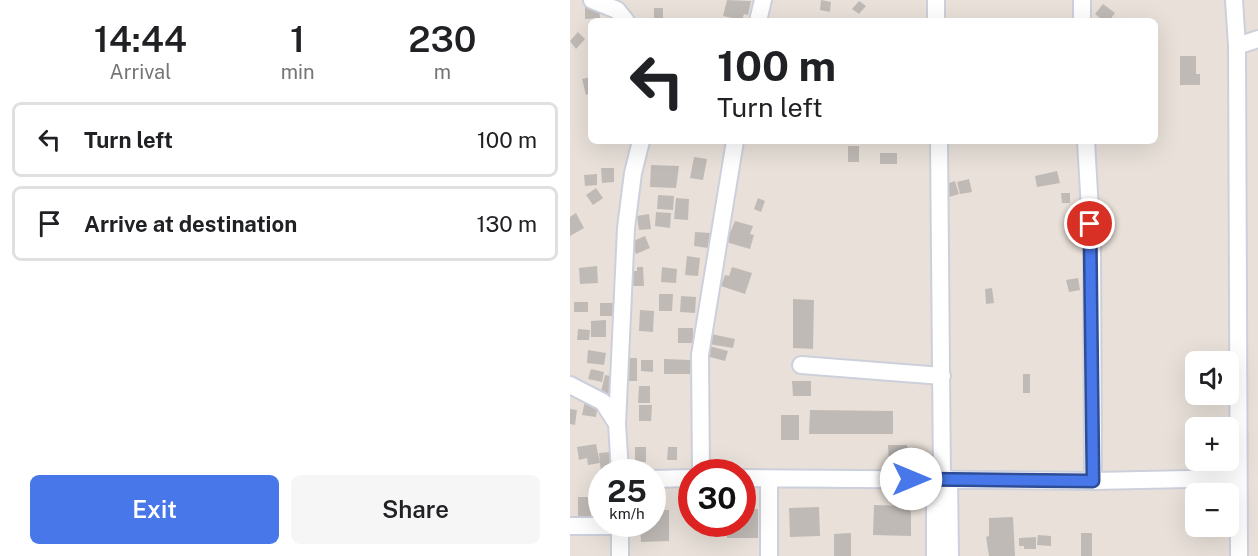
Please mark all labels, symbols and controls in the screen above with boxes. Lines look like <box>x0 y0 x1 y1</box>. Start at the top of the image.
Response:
text: 14:44 <box>94 18 187 60</box>
text: 1 <box>290 18 305 60</box>
text: 230 <box>408 18 476 60</box>
text: 100 m <box>717 41 836 90</box>
icon: left <box>618 42 696 120</box>
text: Arrival <box>109 60 171 84</box>
text: min <box>281 60 315 84</box>
text: m <box>434 60 451 84</box>
text: Turn left <box>717 91 823 123</box>
icon: left <box>33 123 66 156</box>
text: Turn left <box>84 127 173 153</box>
text: 100 m <box>477 127 537 153</box>
pin <box>1064 198 1115 249</box>
icon: arrive <box>33 207 66 240</box>
icon: arrive <box>1073 207 1106 240</box>
text: Arrive at destination <box>84 211 297 237</box>
text: 130 m <box>476 211 537 237</box>
map controls <box>1185 351 1239 537</box>
button: sound <box>1185 351 1239 405</box>
button: + <box>1185 417 1239 471</box>
position arrow <box>879 447 943 511</box>
speed limit sign: 30 <box>678 459 756 537</box>
text: 25 <box>607 473 647 509</box>
button: Exit <box>30 475 279 544</box>
button: Share <box>291 475 540 544</box>
button: − <box>1185 483 1239 537</box>
text: km/h <box>609 505 645 522</box>

